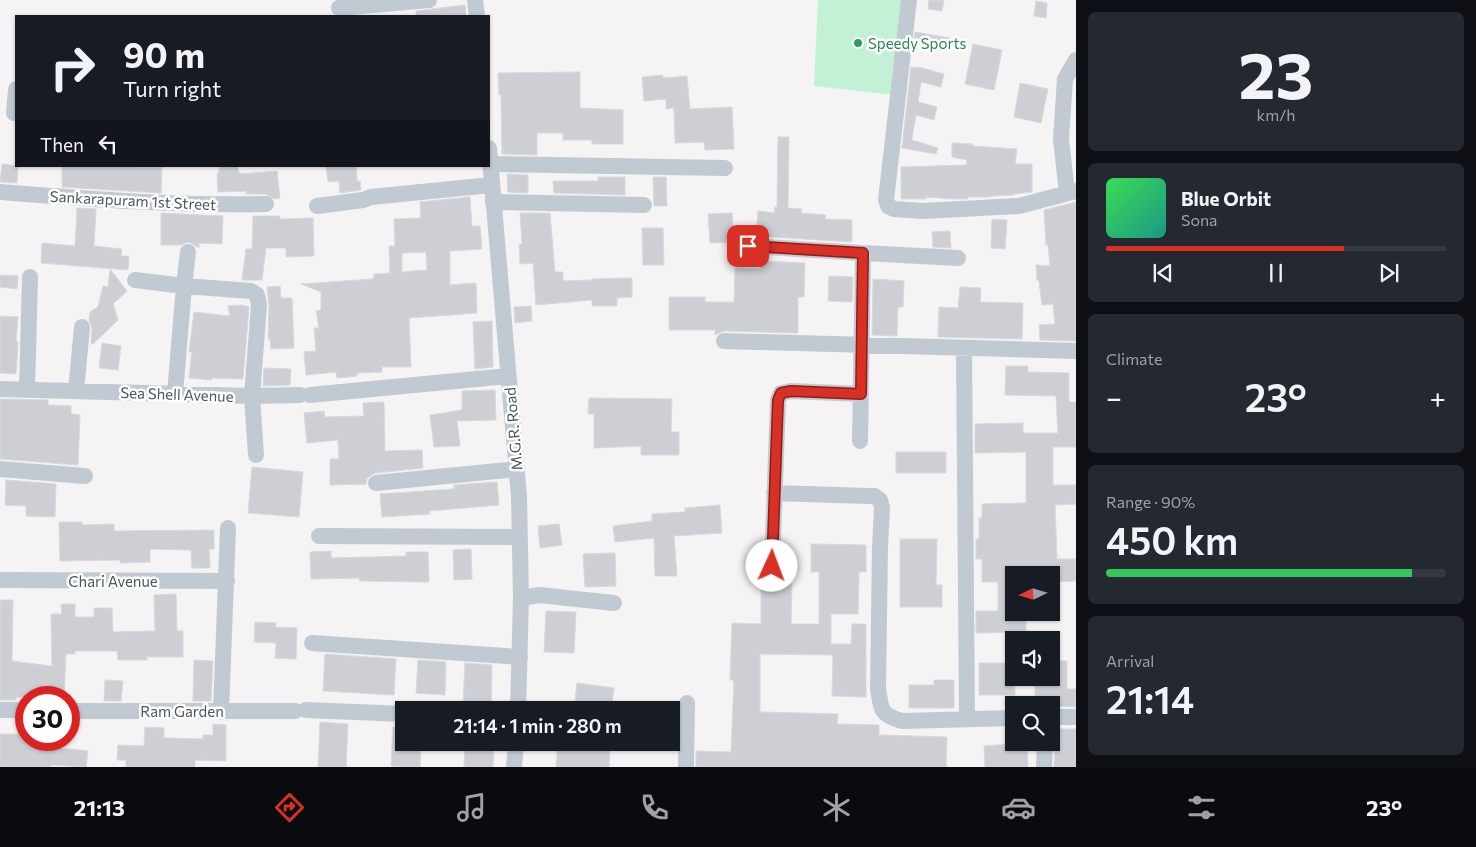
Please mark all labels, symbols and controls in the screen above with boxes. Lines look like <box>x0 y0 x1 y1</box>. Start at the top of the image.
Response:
text: 90 m <box>123 32 205 75</box>
text: 23 <box>1239 33 1313 112</box>
place label: Speedy Sports <box>868 34 967 52</box>
icon: right <box>40 35 105 100</box>
marker: Speedy Sports <box>852 37 864 49</box>
text: Turn right <box>123 75 221 102</box>
text: km/h <box>1257 105 1295 124</box>
icon: left <box>94 130 122 158</box>
text: Then <box>40 133 84 156</box>
street label: Sankarapuram 1st Street <box>49 187 217 213</box>
text: Blue Orbit <box>1181 187 1271 210</box>
text: Sona <box>1181 210 1217 229</box>
pin <box>727 225 769 267</box>
icon: arrive <box>734 232 762 260</box>
icon: previous <box>1149 259 1177 287</box>
icon: pause <box>1262 259 1290 287</box>
icon: next <box>1375 259 1403 287</box>
text: Climate <box>1106 349 1162 368</box>
text: 23° <box>1245 373 1307 420</box>
text: − <box>1106 380 1122 414</box>
text: + <box>1430 380 1446 414</box>
street label: Sea Shell Avenue <box>120 383 234 405</box>
street label: M.G.R. Road <box>500 387 526 471</box>
text: Range · 90% <box>1106 492 1195 511</box>
text: 450 km <box>1106 516 1238 563</box>
position arrow <box>745 539 797 591</box>
north arrow <box>1005 566 1060 621</box>
map controls <box>1005 566 1060 751</box>
street label: Chari Avenue <box>68 572 158 590</box>
button: sound <box>1005 631 1060 686</box>
text: Arrival <box>1106 651 1154 670</box>
text: 21:14 <box>1106 675 1194 722</box>
speed limit sign: 30 <box>15 686 80 751</box>
button: search <box>1005 696 1060 751</box>
street label: Ram Garden <box>140 702 224 720</box>
text: 21:14 · 1 min · 280 m <box>453 714 622 737</box>
icon: directions <box>272 790 307 825</box>
icon: music <box>454 790 489 825</box>
icon: phone <box>637 790 672 825</box>
icon: climate <box>819 790 854 825</box>
icon: car <box>1001 790 1036 825</box>
icon: filters <box>1184 790 1219 825</box>
text: 21:13 <box>74 794 125 821</box>
text: 23° <box>1366 794 1402 821</box>

